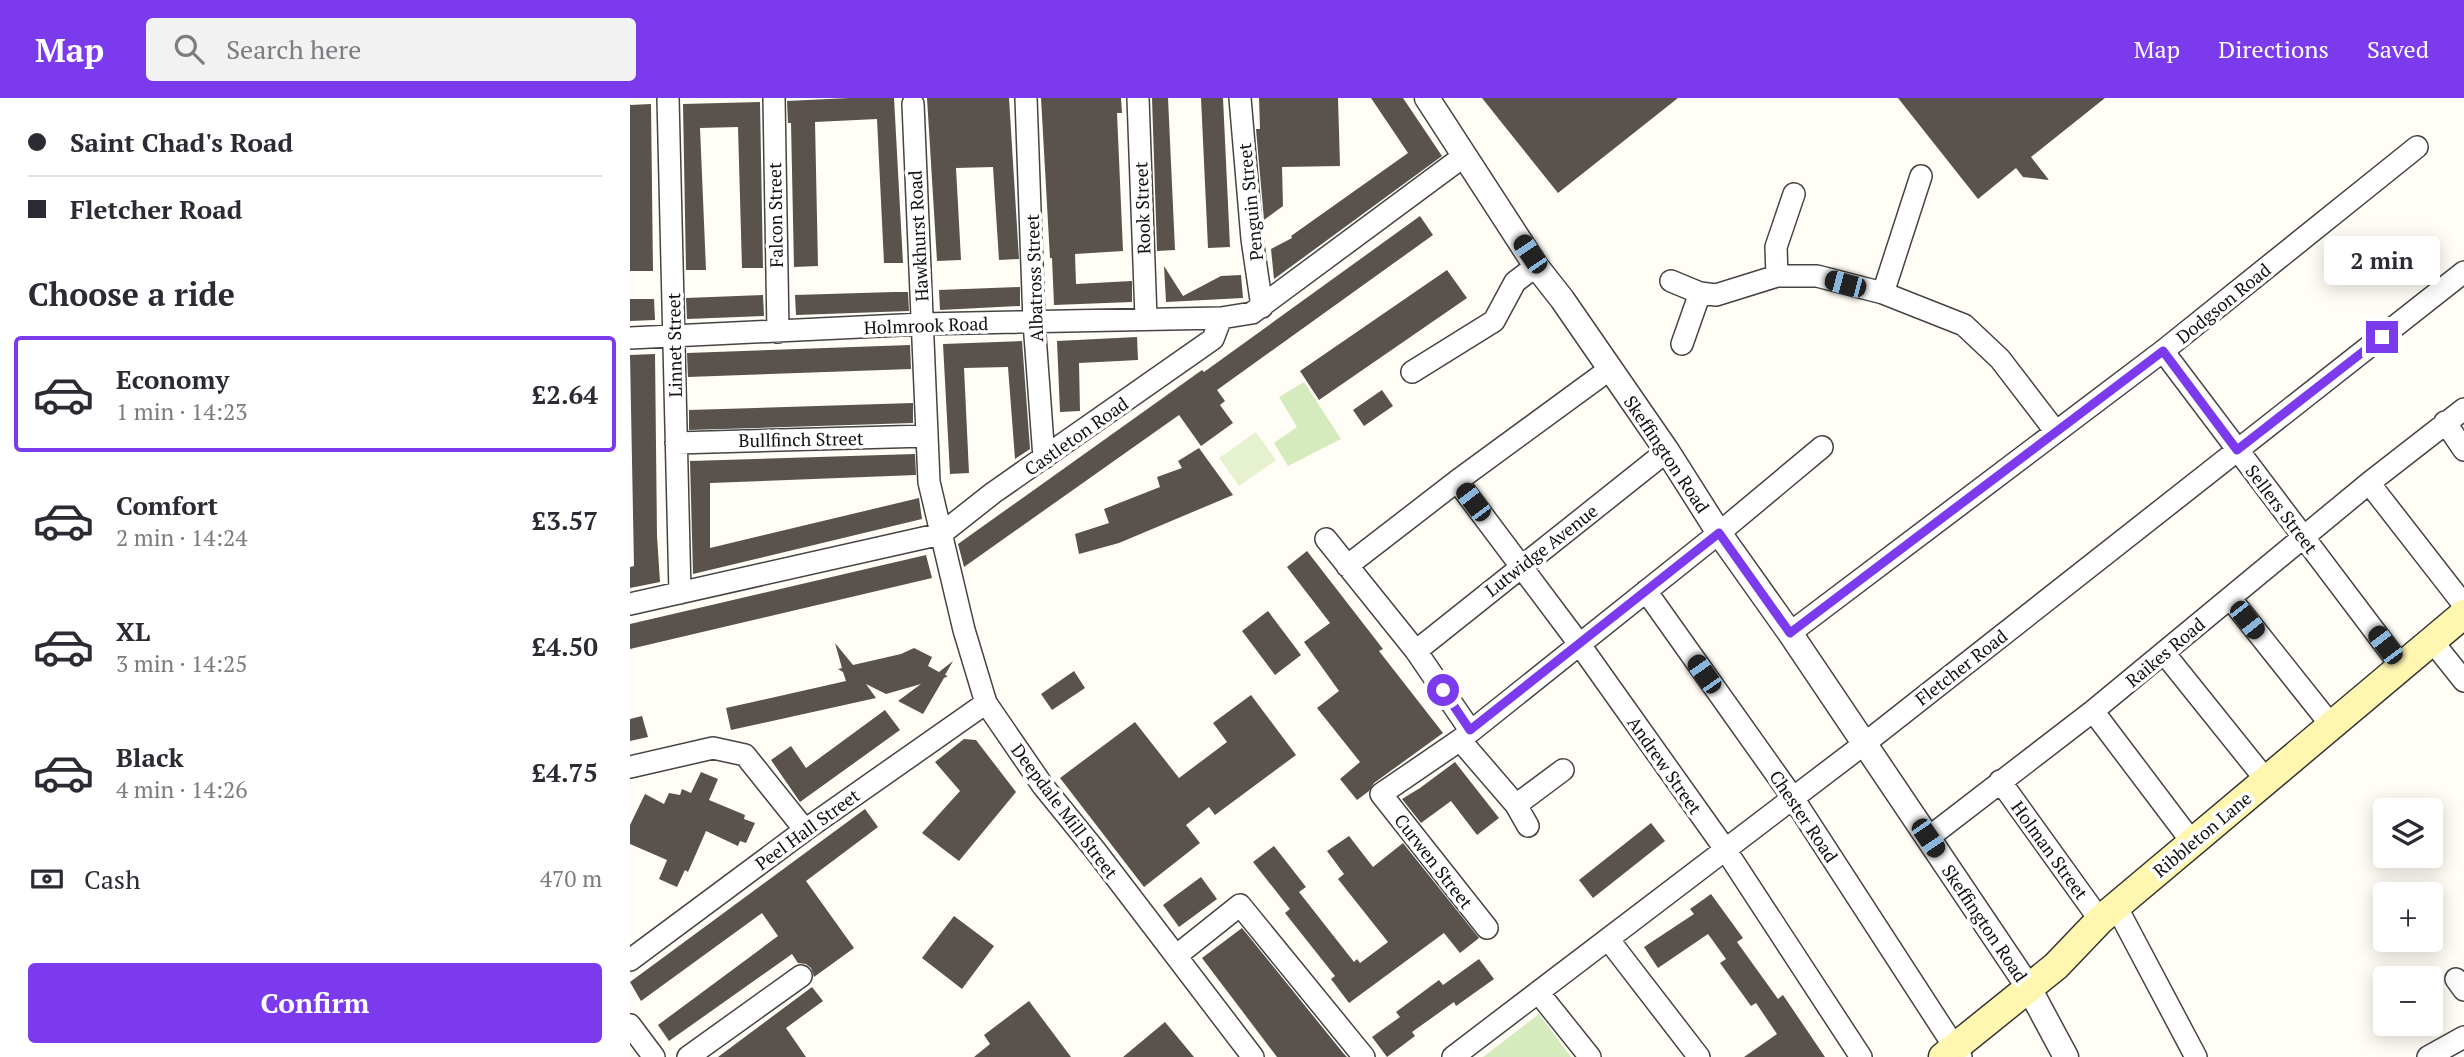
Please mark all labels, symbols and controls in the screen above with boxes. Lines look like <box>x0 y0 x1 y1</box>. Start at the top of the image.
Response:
search box <box>146 18 636 81</box>
text: Map <box>35 28 104 71</box>
icon: search <box>170 30 208 68</box>
text: Search here <box>226 32 361 66</box>
text: Map <box>2134 33 2180 65</box>
text: Directions <box>2218 33 2329 65</box>
text: Saved <box>2367 33 2429 65</box>
text: Saint Chad's Road <box>70 125 293 159</box>
street label: Penguin Street <box>1232 142 1268 262</box>
street label: Rook Street <box>1128 161 1156 255</box>
street label: Falcon Street <box>762 162 788 268</box>
street label: Hawkhurst Road <box>903 170 933 302</box>
text: Fletcher Road <box>70 192 242 226</box>
street label: Albatross Street <box>1020 213 1048 342</box>
car <box>1510 231 1551 277</box>
callout: 2 min <box>2324 236 2440 285</box>
text: 2 min <box>2351 245 2413 276</box>
street label: Dodgson Road <box>2171 257 2275 349</box>
car <box>1822 268 1869 300</box>
text: Choose a ride <box>28 273 235 315</box>
street label: Linnet Street <box>661 292 687 398</box>
street label: Holmrook Road <box>863 311 989 339</box>
route end <box>2366 321 2398 353</box>
text: Economy <box>116 362 229 396</box>
icon: car <box>32 363 95 426</box>
text: £2.64 <box>532 377 598 411</box>
street label: Castleton Road <box>1019 391 1133 481</box>
street label: Skeffington Road <box>1619 391 1715 517</box>
text: 1 min · 14:23 <box>116 396 248 427</box>
street label: Bullfinch Street <box>738 426 864 452</box>
street label: Sellers Street <box>2241 460 2324 559</box>
car <box>1452 479 1495 525</box>
text: Comfort <box>116 488 218 522</box>
icon: car <box>32 489 95 552</box>
street label: Lutwidge Avenue <box>1480 498 1602 602</box>
text: £3.57 <box>532 503 598 537</box>
text: 2 min · 14:24 <box>116 522 248 553</box>
car <box>2226 597 2269 643</box>
street label: Raikes Road <box>2120 612 2210 692</box>
text: XL <box>116 614 150 648</box>
icon: car <box>32 615 95 678</box>
car <box>2364 622 2407 668</box>
street label: Fletcher Road <box>1910 624 2012 710</box>
text: £4.50 <box>532 629 598 663</box>
text: 3 min · 14:25 <box>116 648 248 679</box>
car <box>1684 651 1725 697</box>
route start <box>1427 674 1459 706</box>
street label: Andrew Street <box>1622 711 1708 819</box>
street label: Deepdale Mill Street <box>1006 739 1124 884</box>
text: Black <box>116 740 184 774</box>
icon: car <box>32 741 95 804</box>
text: £4.75 <box>532 755 598 789</box>
street label: Chester Road <box>1764 765 1844 867</box>
text: 4 min · 14:26 <box>116 774 248 805</box>
street label: Peel Hall Street <box>750 783 864 875</box>
street label: Ribbleton Lane <box>2148 786 2256 882</box>
street label: Holman Street <box>2006 796 2094 904</box>
map controls <box>2373 798 2443 1036</box>
button: layers <box>2373 798 2443 868</box>
street label: Curwen Street <box>1389 809 1479 914</box>
car <box>1908 815 1949 861</box>
icon: cash <box>28 860 66 898</box>
street label: Skeffington Road <box>1937 860 2033 986</box>
text: Cash <box>84 862 140 896</box>
text: 470 m <box>540 863 602 894</box>
button: + <box>2373 882 2443 952</box>
button: Confirm <box>28 963 602 1043</box>
button: − <box>2373 966 2443 1036</box>

